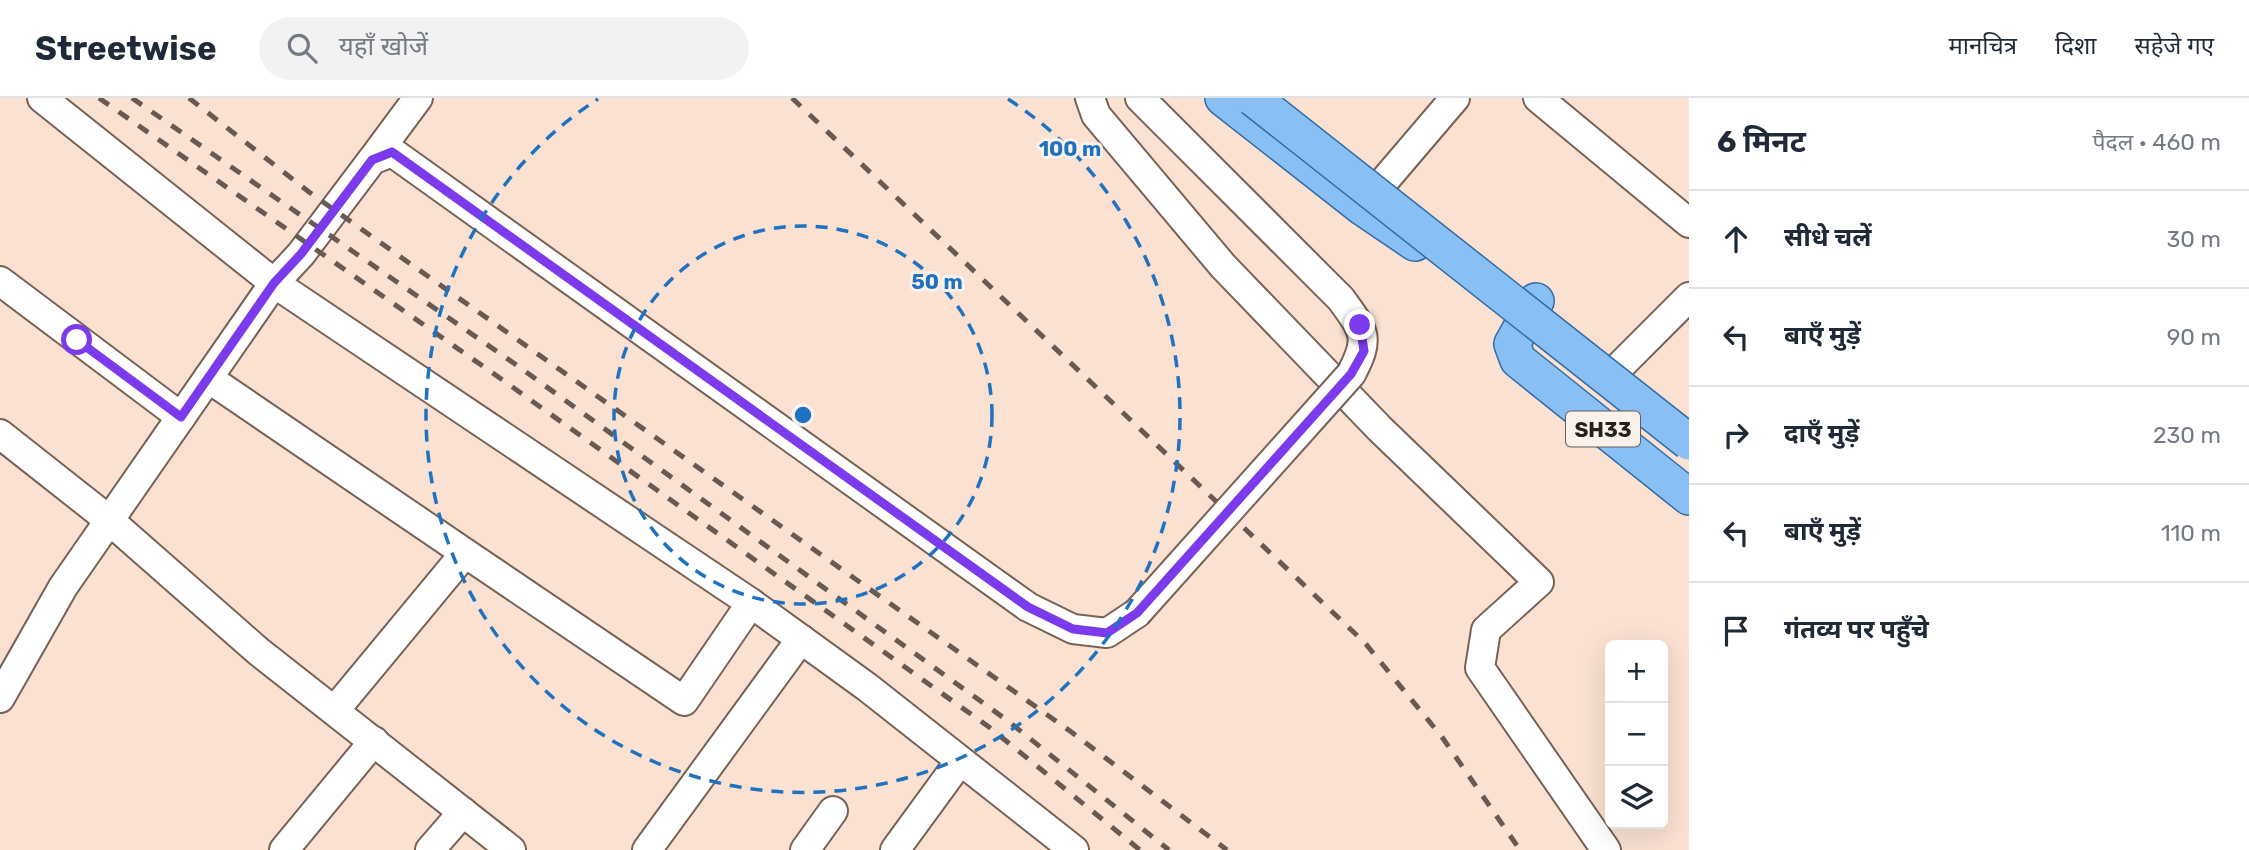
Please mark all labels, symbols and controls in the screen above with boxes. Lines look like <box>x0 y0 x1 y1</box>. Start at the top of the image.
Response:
search box <box>259 17 749 80</box>
text: Streetwise <box>35 29 217 68</box>
icon: search <box>283 29 321 67</box>
text: यहाँ खोजें <box>339 31 428 62</box>
text: मानचित्र <box>1948 32 2017 60</box>
text: दिशा <box>2055 32 2097 60</box>
text: सहेजे गए <box>2135 32 2214 60</box>
text: 6 मिनट <box>1717 124 1806 160</box>
text: पैदल · 460 m <box>2092 128 2221 156</box>
text: 100 m <box>1039 136 1101 161</box>
icon: ahead <box>1717 220 1755 258</box>
text: सीधे चलें <box>1784 222 1872 253</box>
text: 30 m <box>2166 225 2221 253</box>
text: 50 m <box>911 269 963 294</box>
route end <box>1344 309 1375 340</box>
icon: left <box>1717 318 1755 356</box>
text: बाएँ मुड़ें <box>1784 320 1861 351</box>
text: 90 m <box>2167 323 2221 351</box>
route start <box>61 324 92 355</box>
centre of rings <box>791 403 815 427</box>
road number: SH33 <box>1566 412 1640 446</box>
icon: right <box>1717 416 1755 454</box>
text: दाएँ मुड़ें <box>1784 418 1859 449</box>
text: 230 m <box>2153 421 2221 449</box>
icon: left <box>1717 514 1755 552</box>
text: बाएँ मुड़ें <box>1784 516 1861 547</box>
text: 110 m <box>2161 519 2221 547</box>
icon: arrive <box>1717 612 1755 650</box>
text: गंतव्य पर पहुँचे <box>1784 614 1929 645</box>
map controls <box>1605 640 1668 829</box>
button: + <box>1605 640 1668 703</box>
button: − <box>1605 703 1668 766</box>
button: layers <box>1605 766 1668 829</box>

